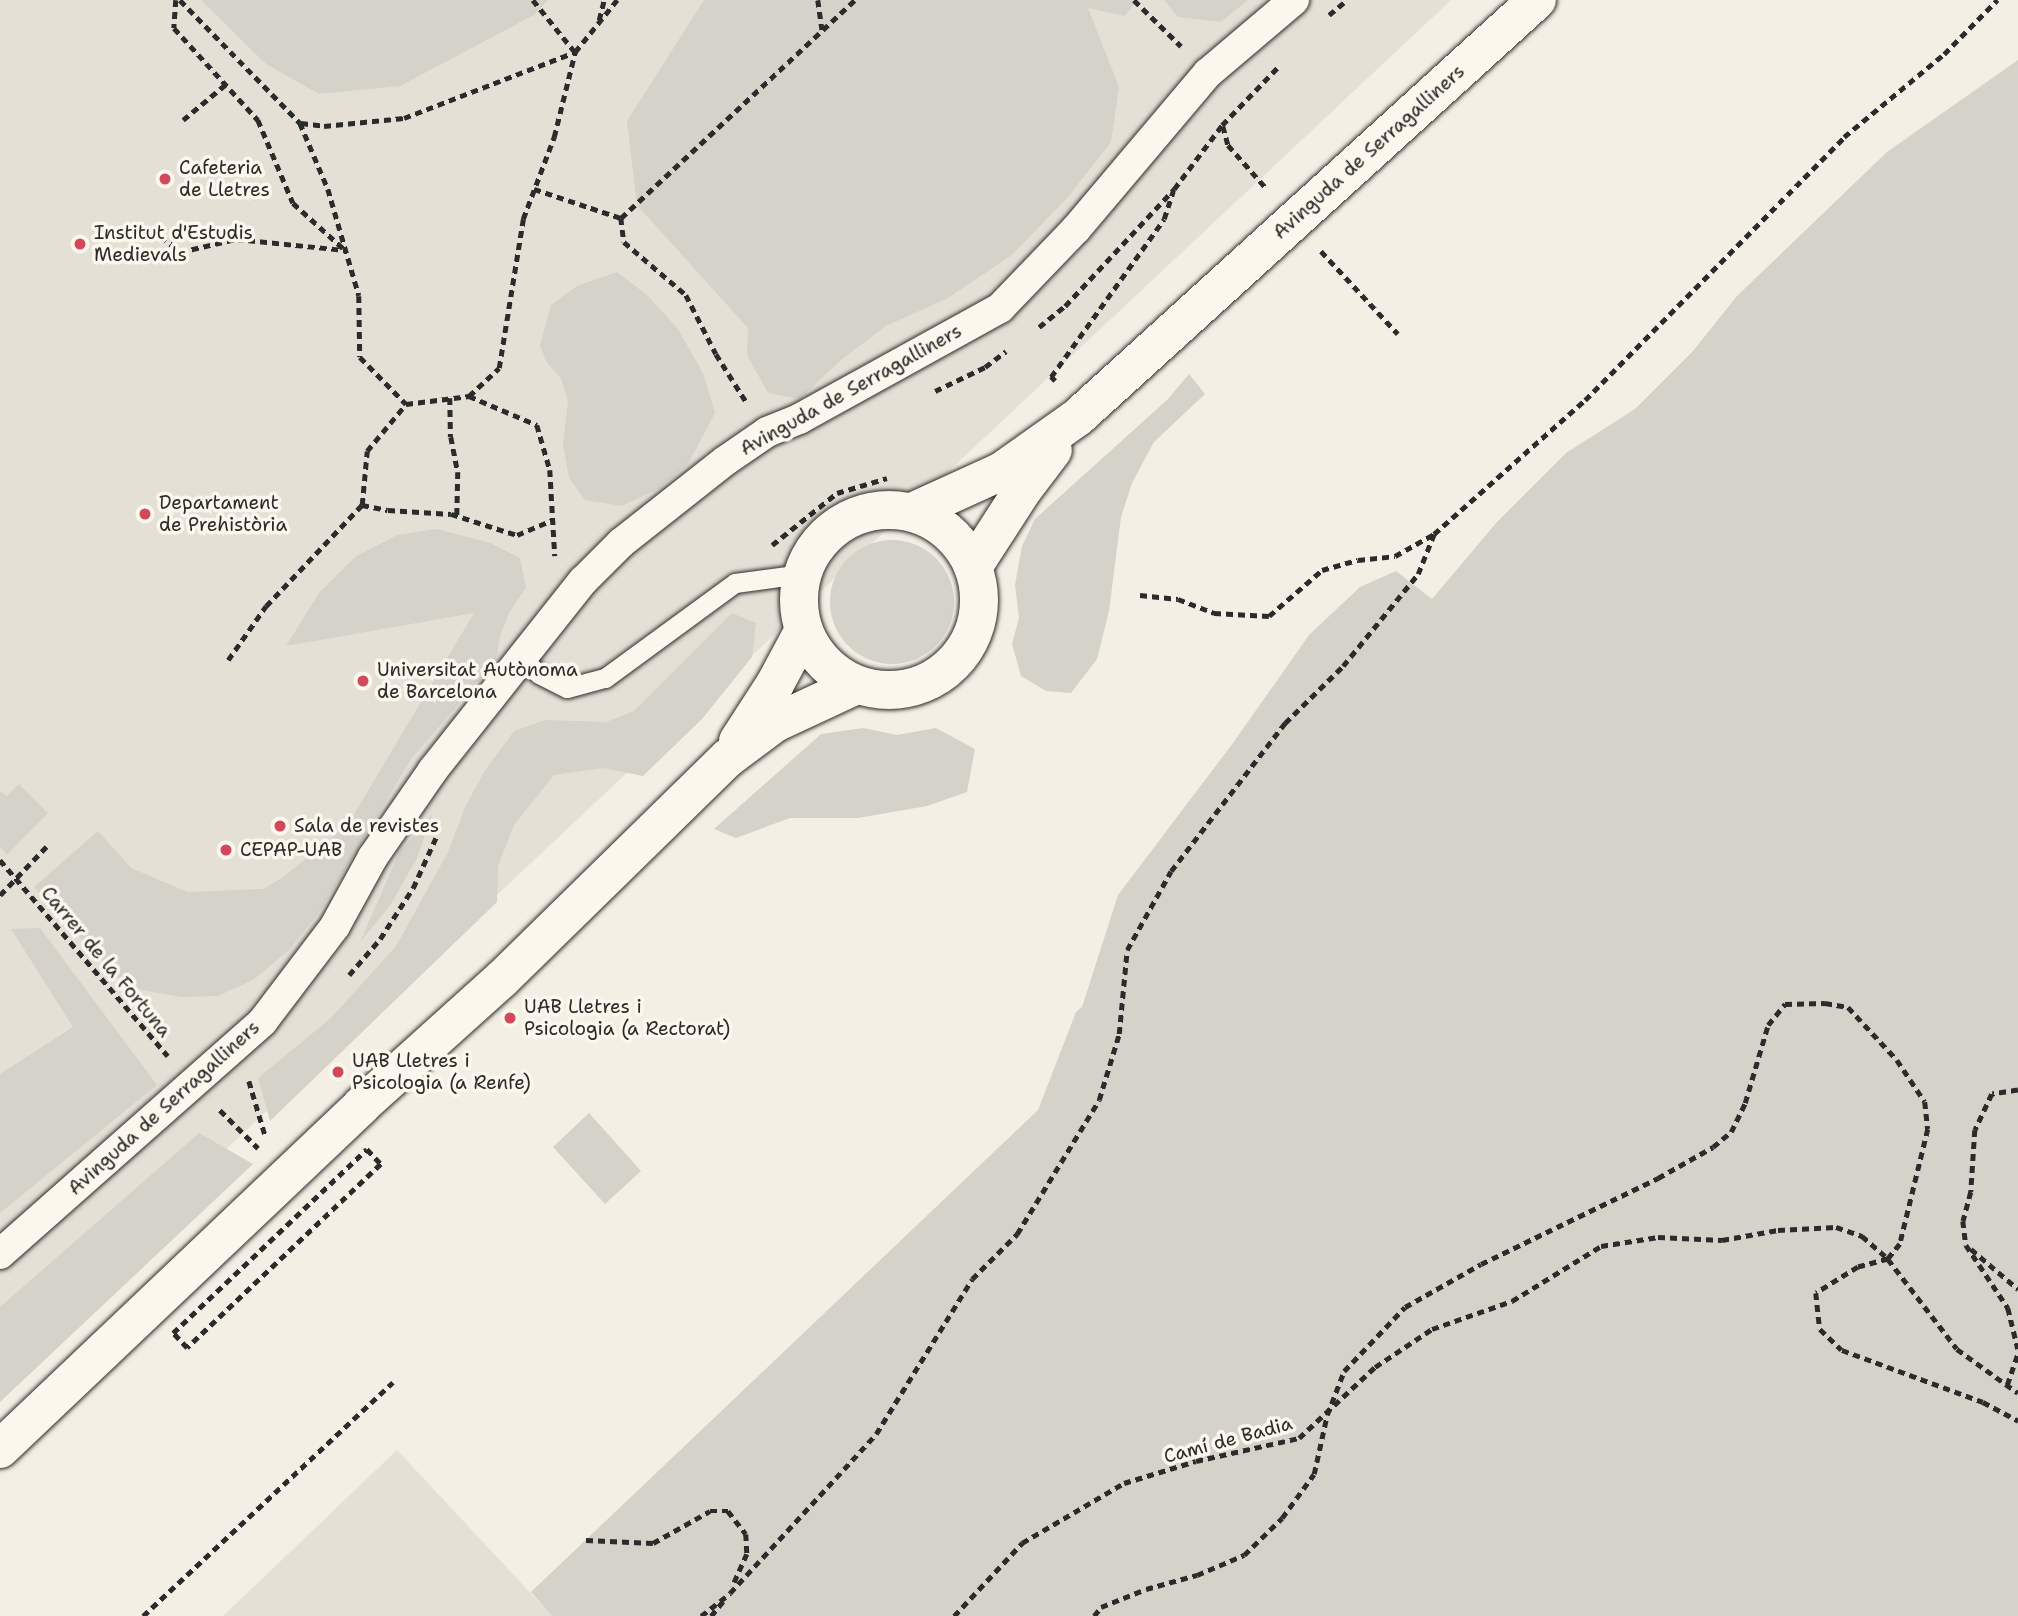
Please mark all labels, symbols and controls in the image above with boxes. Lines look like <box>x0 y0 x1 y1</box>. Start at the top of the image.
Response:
street label: Avinguda de Serragalliners <box>1269 60 1469 244</box>
place label: Cafeteria de Lletres <box>179 157 270 201</box>
marker: Cafeteria de Lletres <box>157 171 173 187</box>
place label: Institut d'Estudis Medievals <box>94 222 253 266</box>
marker: Institut d'Estudis Medievals <box>72 236 88 252</box>
street label: Avinguda de Serragalliners <box>736 320 966 460</box>
place label: Departament de Prehistòria <box>159 492 287 536</box>
marker: Departament de Prehistòria <box>137 506 153 522</box>
place label: Universitat Autònoma de Barcelona <box>377 659 578 703</box>
marker: Universitat Autònoma de Barcelona <box>355 673 371 689</box>
place label: Sala de revistes <box>294 815 439 837</box>
marker: Sala de revistes <box>272 818 288 834</box>
place label: CEPAP-UAB <box>240 839 342 861</box>
marker: CEPAP-UAB <box>218 842 234 858</box>
street label: Carrer de la Fortuna <box>36 882 176 1042</box>
place label: UAB Lletres i Psicologia (a Rectorat) <box>524 996 730 1040</box>
marker: UAB Lletres i Psicologia (a Rectorat) <box>502 1010 518 1026</box>
street label: Avinguda de Serragalliners <box>64 1016 264 1200</box>
place label: UAB Lletres i Psicologia (a Renfe) <box>352 1050 531 1094</box>
marker: UAB Lletres i Psicologia (a Renfe) <box>330 1064 346 1080</box>
street label: Camí de Badia <box>1161 1412 1295 1468</box>

